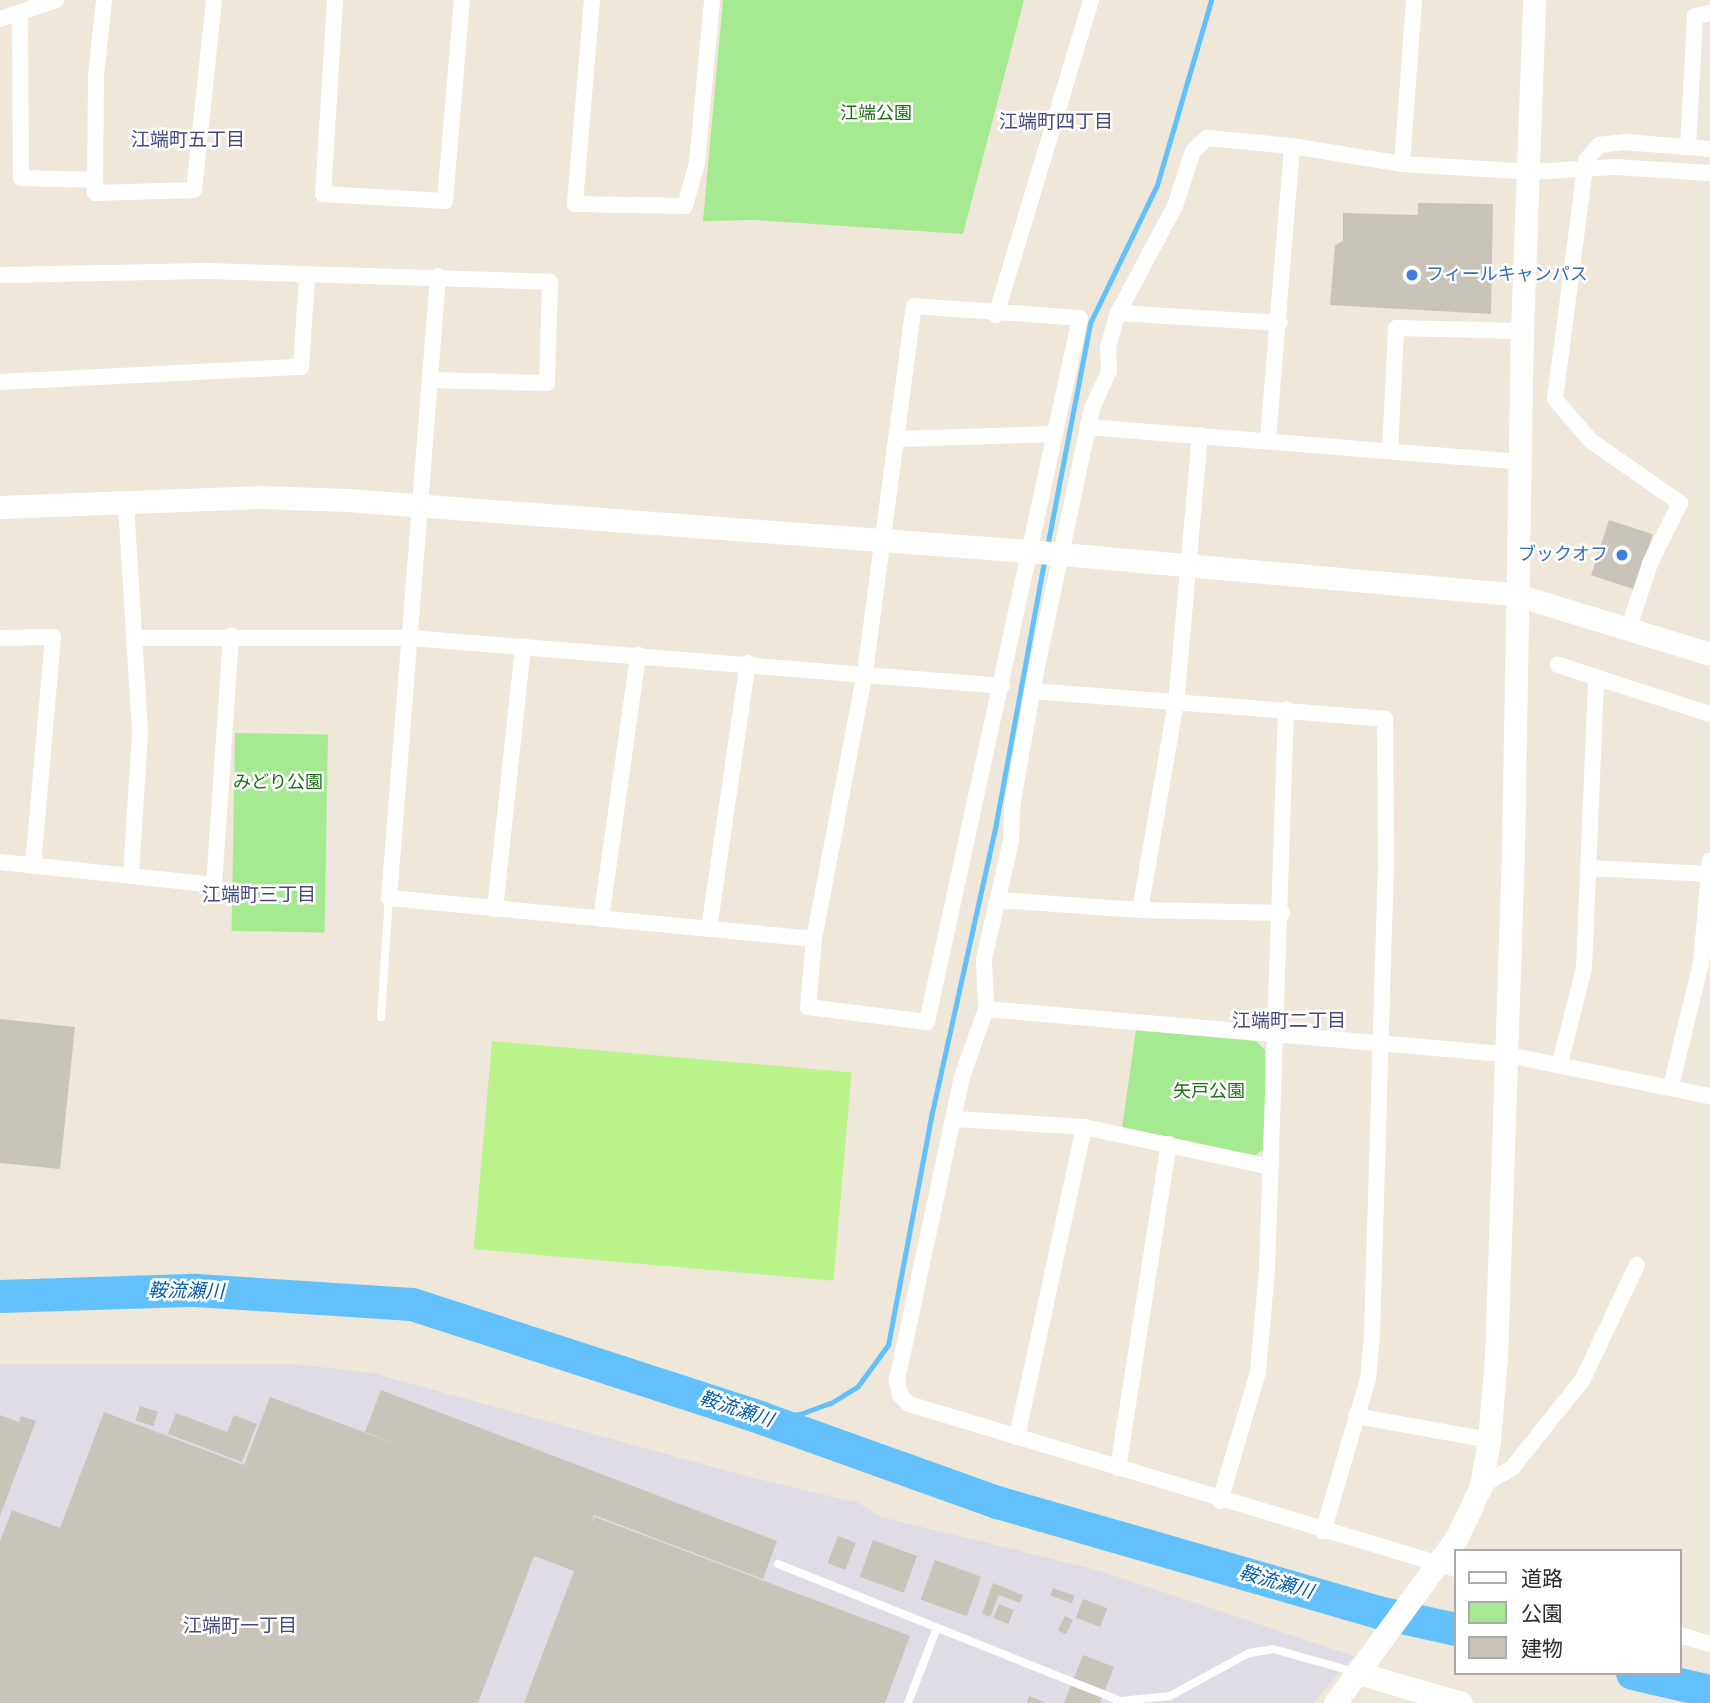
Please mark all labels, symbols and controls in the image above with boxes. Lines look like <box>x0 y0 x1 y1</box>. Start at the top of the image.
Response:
park label: 江端公園 <box>840 103 912 125</box>
district label: 江端町四丁目 <box>999 112 1113 134</box>
district label: 江端町五丁目 <box>131 130 245 152</box>
place label: フィールキャンパス <box>1426 264 1588 286</box>
marker: フィールキャンパス <box>1404 267 1420 283</box>
place label: ブックオフ <box>1518 544 1608 566</box>
marker: ブックオフ <box>1614 547 1630 563</box>
park label: みどり公園 <box>233 772 323 794</box>
district label: 江端町三丁目 <box>202 885 316 907</box>
district label: 江端町二丁目 <box>1232 1011 1346 1033</box>
park label: 矢戸公園 <box>1173 1081 1245 1103</box>
water label: 鞍流瀬川 <box>148 1280 224 1304</box>
water label: 鞍流瀬川 <box>696 1387 776 1433</box>
legend <box>1454 1549 1682 1675</box>
water label: 鞍流瀬川 <box>1236 1562 1316 1604</box>
text: 道路 <box>1521 1564 1563 1594</box>
text: 公園 <box>1521 1599 1563 1629</box>
district label: 江端町一丁目 <box>183 1616 297 1638</box>
text: 建物 <box>1521 1634 1563 1664</box>

